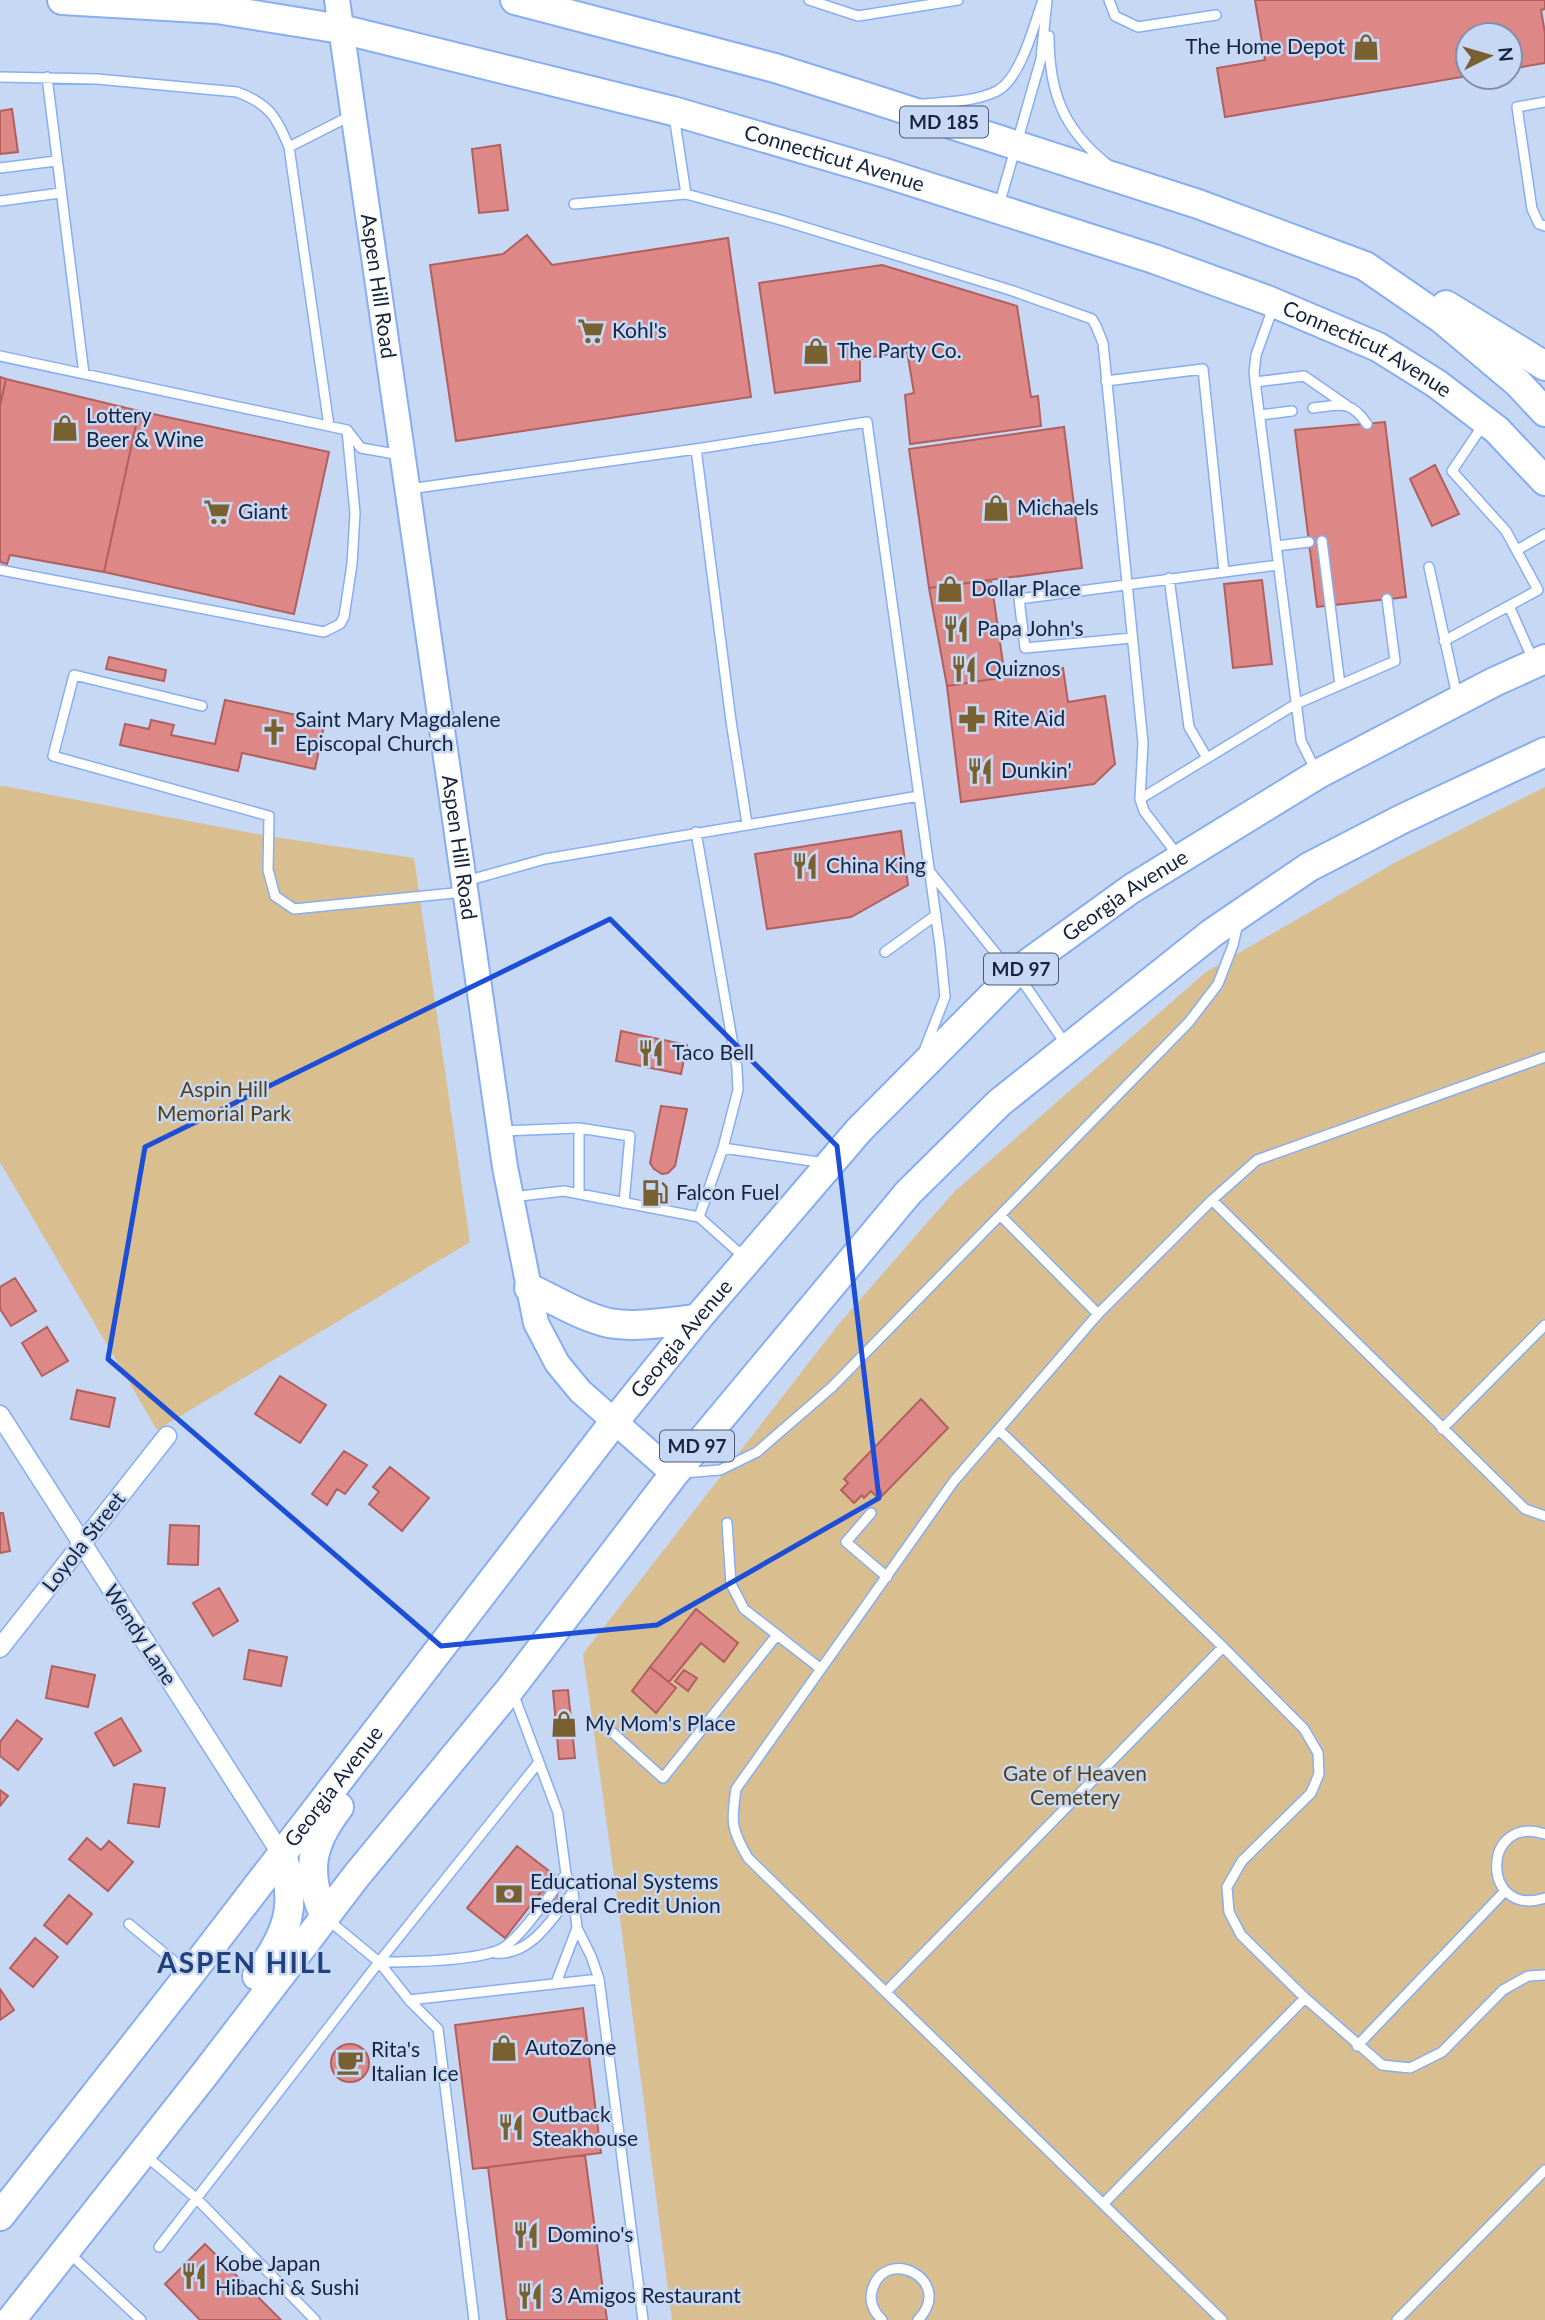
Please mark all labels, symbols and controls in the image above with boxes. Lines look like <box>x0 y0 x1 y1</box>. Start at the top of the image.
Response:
north arrow <box>1454 21 1524 91</box>
shop icon: The Home Depot <box>1351 32 1381 62</box>
place label: The Home Depot <box>1185 33 1345 58</box>
text: N <box>1494 46 1519 63</box>
road number: MD 185 <box>900 106 988 138</box>
street label: Connecticut Avenue <box>742 119 928 196</box>
street label: Aspen Hill Road <box>357 212 402 360</box>
street label: Connecticut Avenue <box>1280 294 1457 402</box>
supermarket icon: Kohl's <box>576 316 606 346</box>
place label: Kohl's <box>612 317 667 342</box>
shop icon: The Party Co. <box>801 336 831 366</box>
place label: The Party Co. <box>837 337 962 362</box>
place label: Lottery Beer & Wine <box>86 402 204 451</box>
shop icon: Lottery Beer & Wine <box>50 413 80 443</box>
shop icon: Michaels <box>981 493 1011 523</box>
place label: Michaels <box>1017 494 1099 519</box>
supermarket icon: Giant <box>202 497 232 527</box>
place label: Giant <box>238 498 288 523</box>
shop icon: Dollar Place <box>935 574 965 604</box>
place label: Dollar Place <box>971 575 1081 600</box>
restaurant icon: Papa John's <box>941 614 971 644</box>
place label: Papa John's <box>977 615 1084 640</box>
restaurant icon: Quiznos <box>949 654 979 684</box>
place label: Quiznos <box>985 655 1061 680</box>
pharmacy icon: Rite Aid <box>957 704 987 734</box>
place label: Rite Aid <box>993 705 1065 730</box>
place label: Saint Mary Magdalene Episcopal Church <box>295 706 501 755</box>
church icon: Saint Mary Magdalene Episcopal Church <box>259 717 289 747</box>
restaurant icon: Dunkin' <box>965 756 995 786</box>
place label: Dunkin' <box>1001 757 1072 782</box>
street label: Aspen Hill Road <box>438 773 483 921</box>
street label: Georgia Avenue <box>1057 843 1192 946</box>
restaurant icon: China King <box>790 851 820 881</box>
place label: China King <box>826 852 926 877</box>
road number: MD 97 <box>984 953 1058 984</box>
restaurant icon: Taco Bell <box>636 1038 666 1068</box>
place label: Taco Bell <box>672 1039 754 1064</box>
park label: Aspin Hill Memorial Park <box>157 1076 291 1125</box>
fuel station icon: Falcon Fuel <box>640 1178 670 1208</box>
place label: Falcon Fuel <box>676 1179 779 1204</box>
street label: Georgia Avenue <box>625 1273 737 1402</box>
road number: MD 97 <box>660 1430 734 1462</box>
street label: Loyola Street <box>36 1486 130 1596</box>
street label: Wendy Lane <box>100 1579 183 1689</box>
shop icon: My Mom's Place <box>549 1709 579 1739</box>
place label: My Mom's Place <box>585 1710 736 1735</box>
street label: Georgia Avenue <box>278 1720 387 1851</box>
park label: Gate of Heaven Cemetery <box>1003 1760 1147 1809</box>
place label: Educational Systems Federal Credit Union <box>530 1868 721 1917</box>
bank icon: Educational Systems Federal Credit Union <box>494 1879 524 1909</box>
district label: ASPEN HILL <box>156 1945 333 1979</box>
shop icon: AutoZone <box>489 2033 519 2063</box>
place label: AutoZone <box>525 2034 616 2059</box>
place label: Rita's Italian Ice <box>371 2036 459 2085</box>
cafe icon: Rita's Italian Ice <box>335 2047 365 2077</box>
place label: Outback Steakhouse <box>532 2101 638 2150</box>
restaurant icon: Outback Steakhouse <box>496 2112 526 2142</box>
restaurant icon: Domino's <box>511 2220 541 2250</box>
place label: Domino's <box>547 2221 633 2246</box>
place label: Kobe Japan Hibachi & Sushi <box>215 2250 359 2299</box>
restaurant icon: Kobe Japan Hibachi & Sushi <box>179 2261 209 2291</box>
restaurant icon: 3 Amigos Restaurant <box>515 2281 545 2311</box>
place label: 3 Amigos Restaurant <box>551 2282 741 2307</box>

